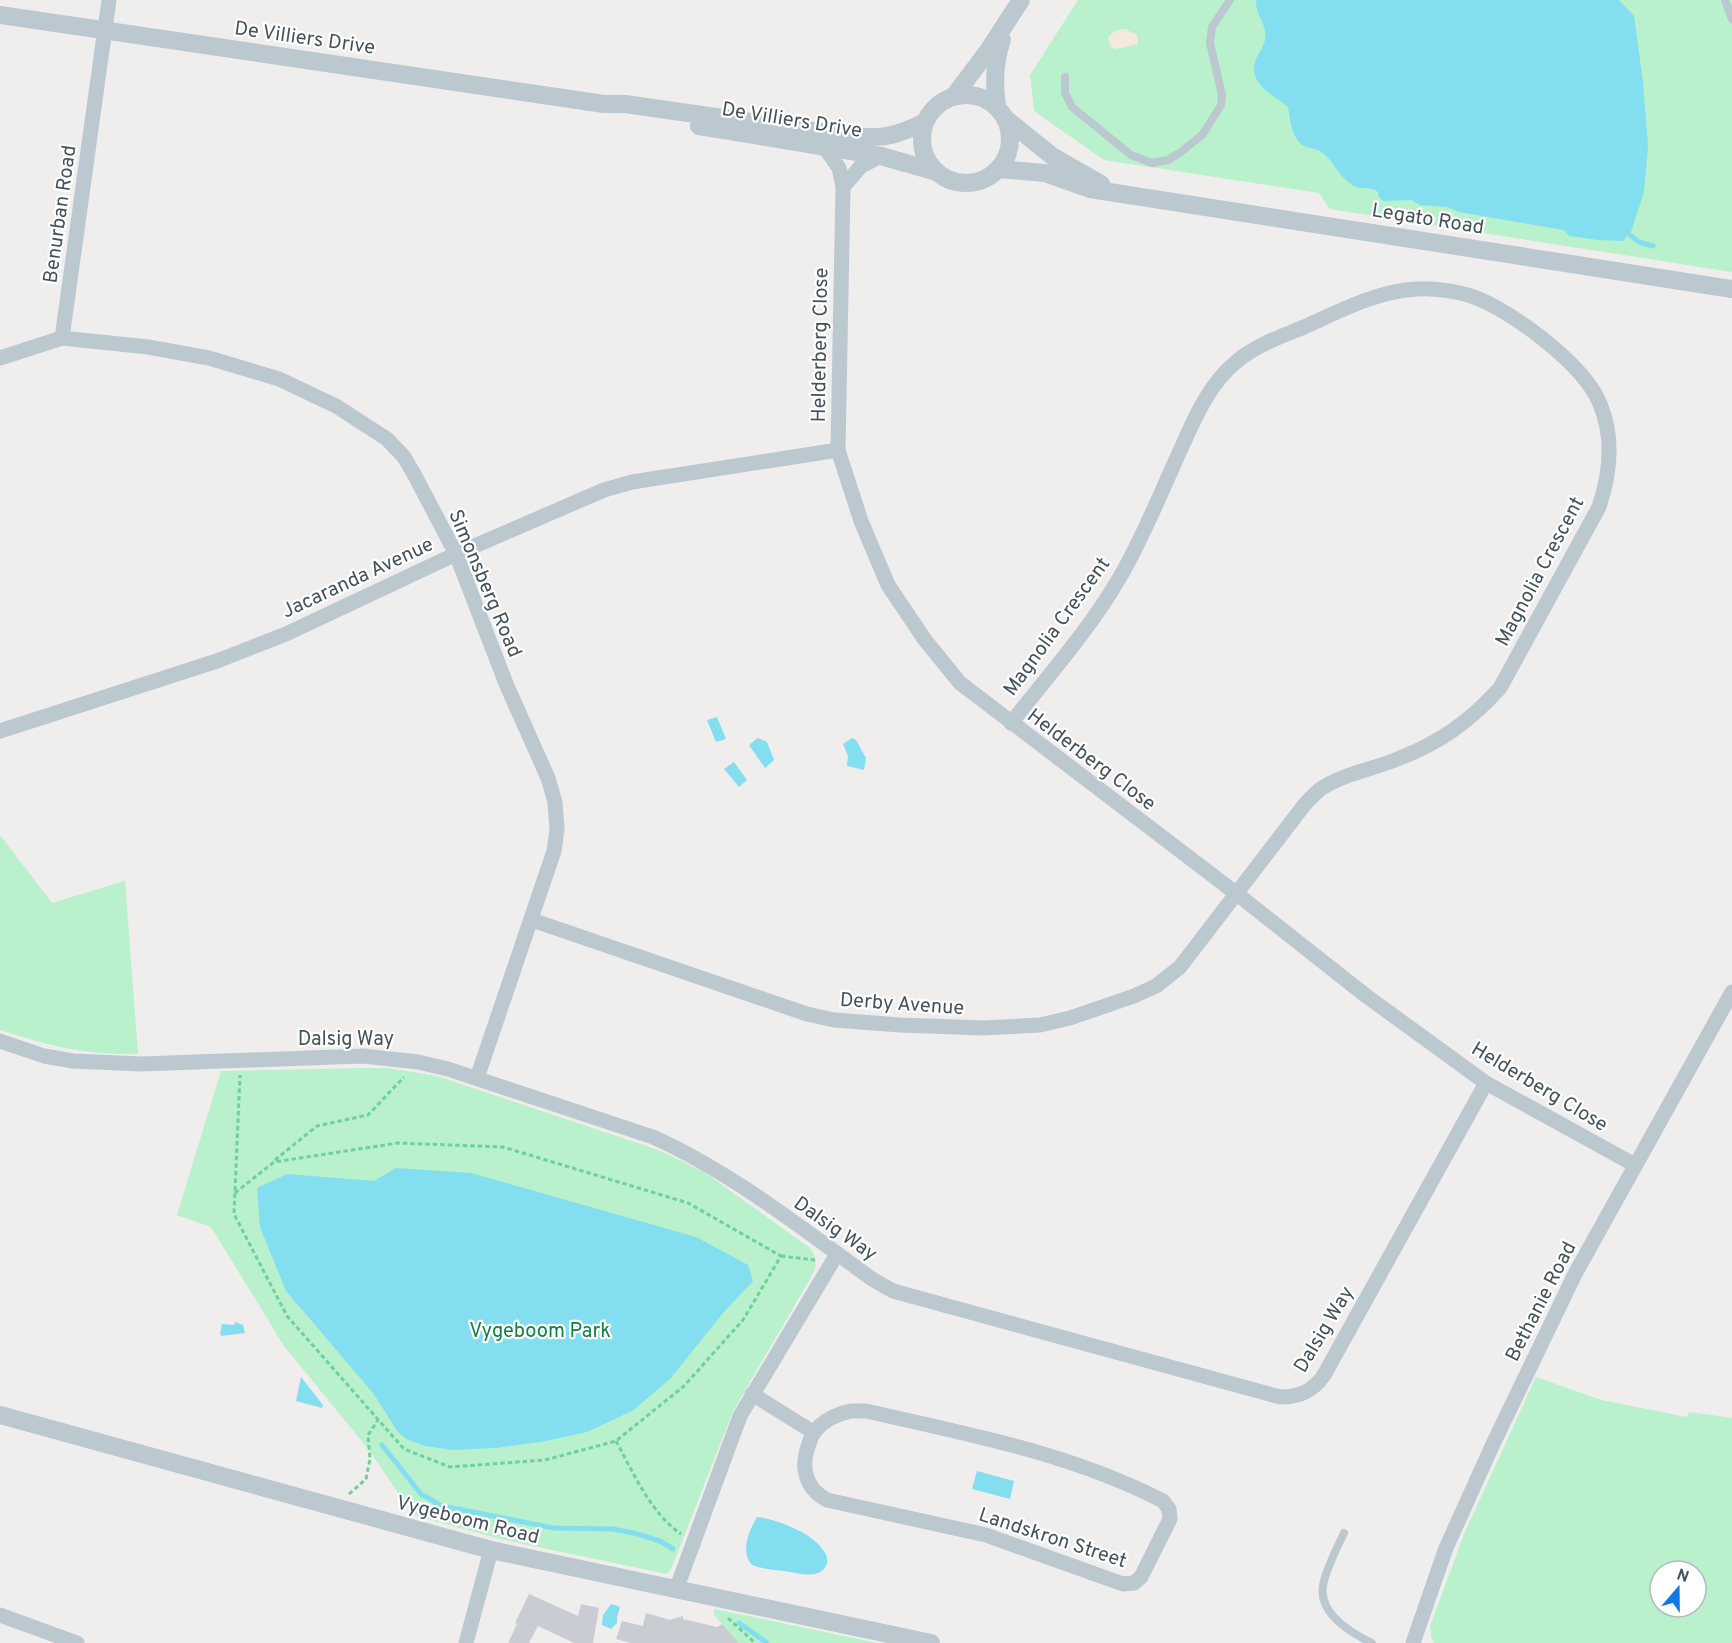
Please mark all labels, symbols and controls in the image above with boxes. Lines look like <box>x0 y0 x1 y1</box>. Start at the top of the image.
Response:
street label: De Villiers Drive <box>233 16 377 62</box>
street label: De Villiers Drive <box>720 97 864 145</box>
street label: Benurban Road <box>38 144 84 285</box>
street label: Legato Road <box>1370 198 1486 242</box>
street label: Helderberg Close <box>807 267 835 423</box>
street label: Magnolia Crescent <box>1490 493 1591 651</box>
street label: Simonsberg Road <box>441 506 527 662</box>
street label: Jacaranda Avenue <box>278 532 438 625</box>
street label: Magnolia Crescent <box>998 553 1117 702</box>
street label: Helderberg Close <box>1021 704 1160 818</box>
street label: Derby Avenue <box>839 988 965 1022</box>
street label: Dalsig Way <box>298 1027 394 1053</box>
street label: Helderberg Close <box>1466 1037 1612 1139</box>
street label: Dalsig Way <box>788 1191 882 1268</box>
street label: Bethanie Road <box>1500 1238 1583 1366</box>
street label: Dalsig Way <box>1289 1282 1361 1378</box>
park label: Vygeboom Park <box>469 1319 611 1345</box>
street label: Vygeboom Road <box>393 1491 542 1551</box>
street label: Landskron Street <box>975 1503 1130 1575</box>
north arrow <box>1648 1559 1708 1619</box>
text: N <box>1674 1565 1691 1588</box>

